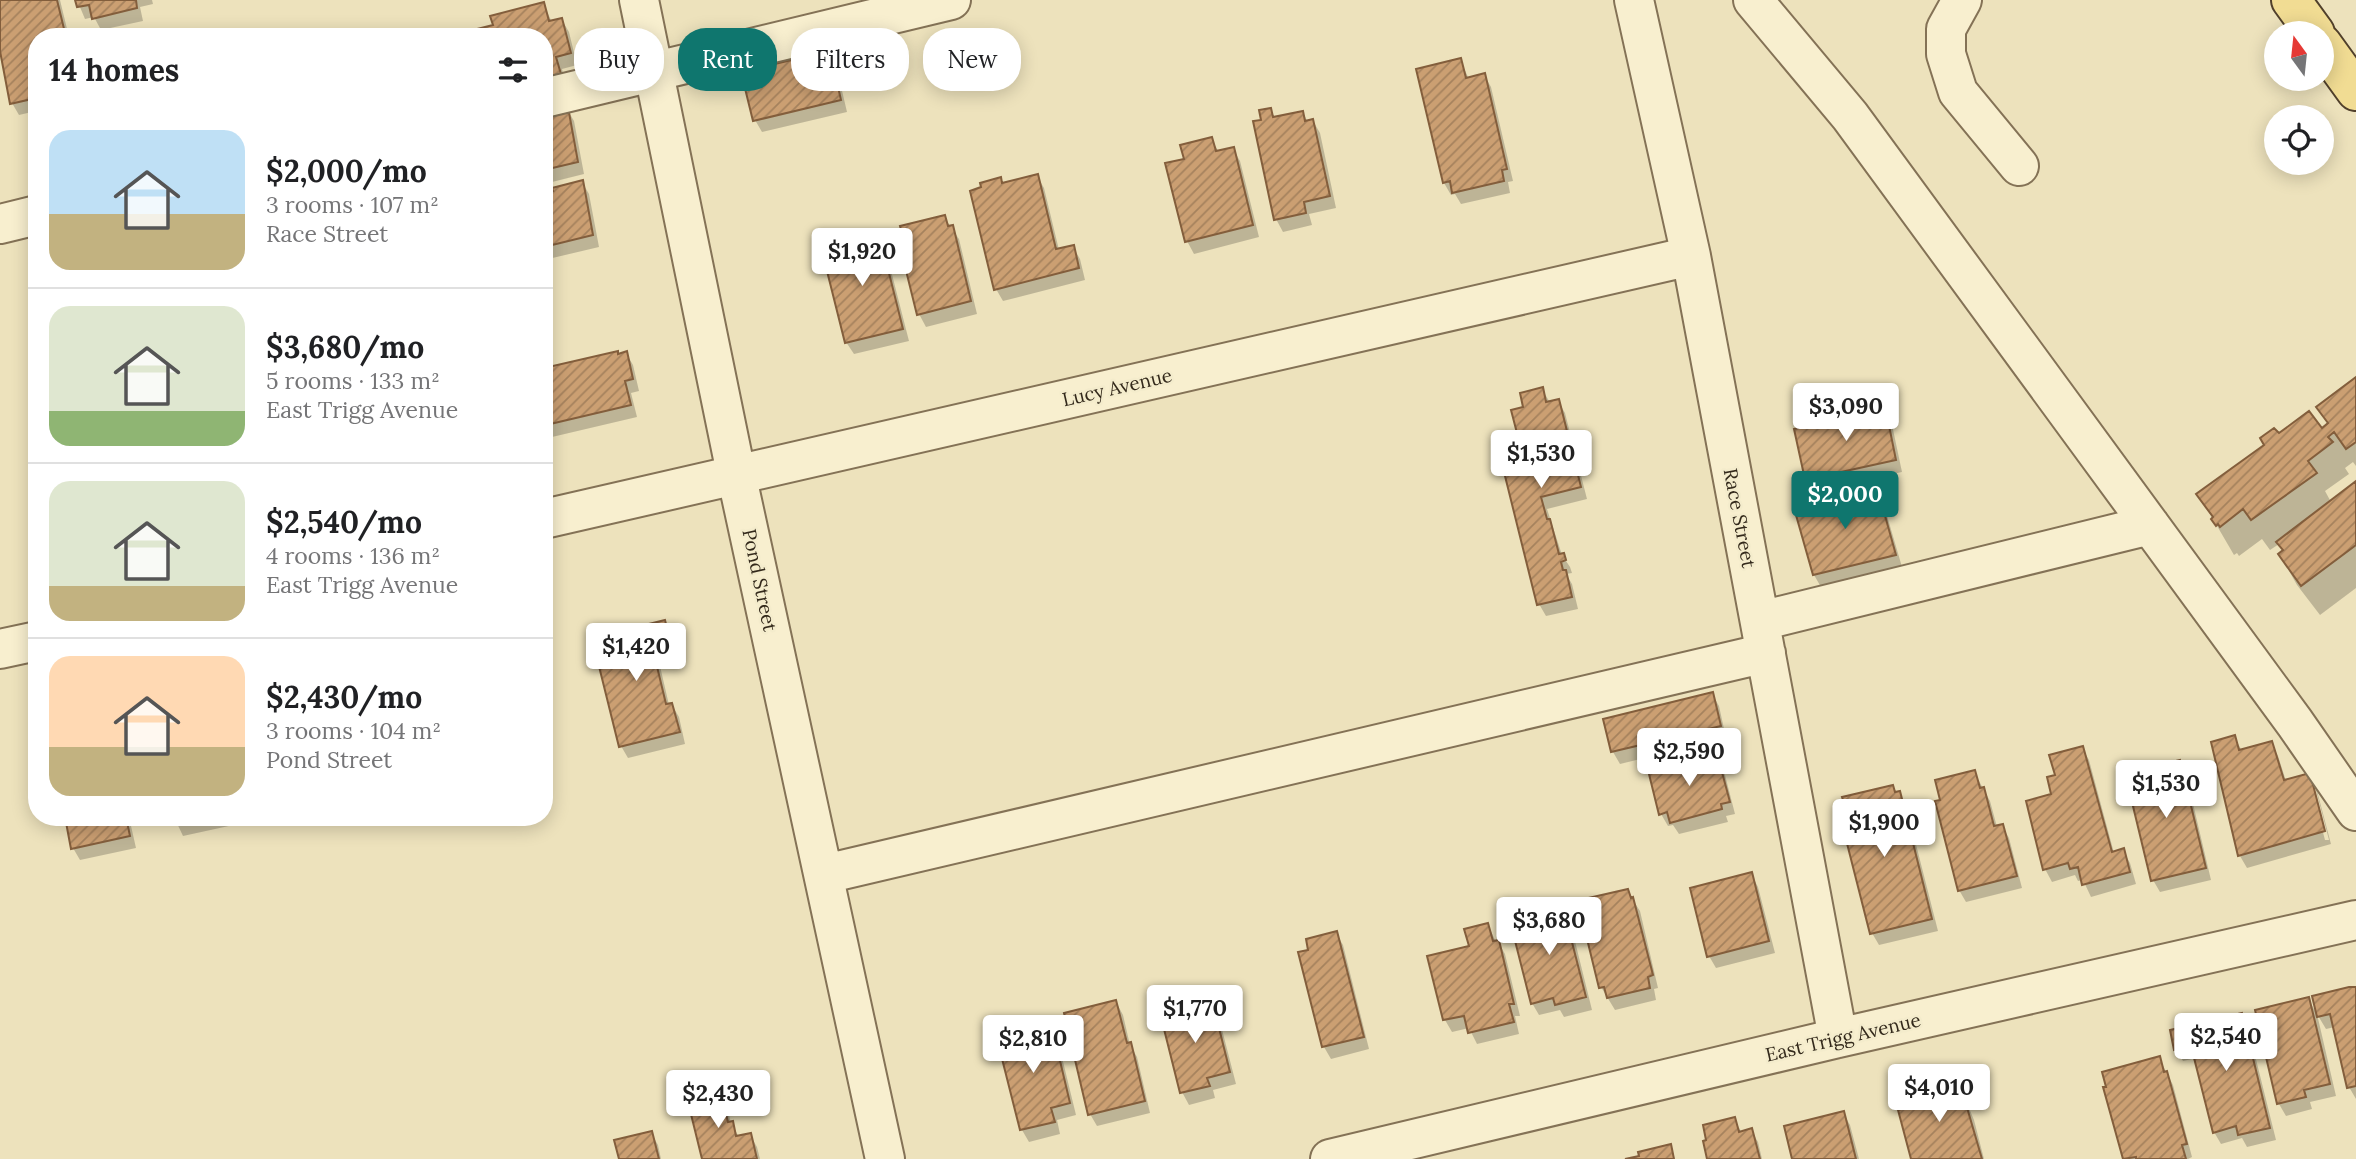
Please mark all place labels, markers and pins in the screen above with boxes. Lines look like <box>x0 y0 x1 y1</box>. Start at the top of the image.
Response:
pin: $1,920 <box>805 229 919 288</box>
pin: $3,090 <box>1789 384 1903 443</box>
pin: $1,530 <box>1484 430 1598 490</box>
pin: $2,000 <box>1788 472 1902 531</box>
pin: $1,420 <box>579 624 693 683</box>
pin: $2,590 <box>1632 728 1746 788</box>
pin: $1,530 <box>2109 760 2223 820</box>
pin: $1,900 <box>1827 800 1941 859</box>
pin: $3,680 <box>1492 898 1606 957</box>
pin: $1,770 <box>1138 986 1252 1045</box>
pin: $2,540 <box>2169 1014 2283 1073</box>
pin: $2,810 <box>976 1016 1090 1075</box>
pin: $4,010 <box>1882 1064 1996 1124</box>
pin: $2,430 <box>661 1070 775 1130</box>

